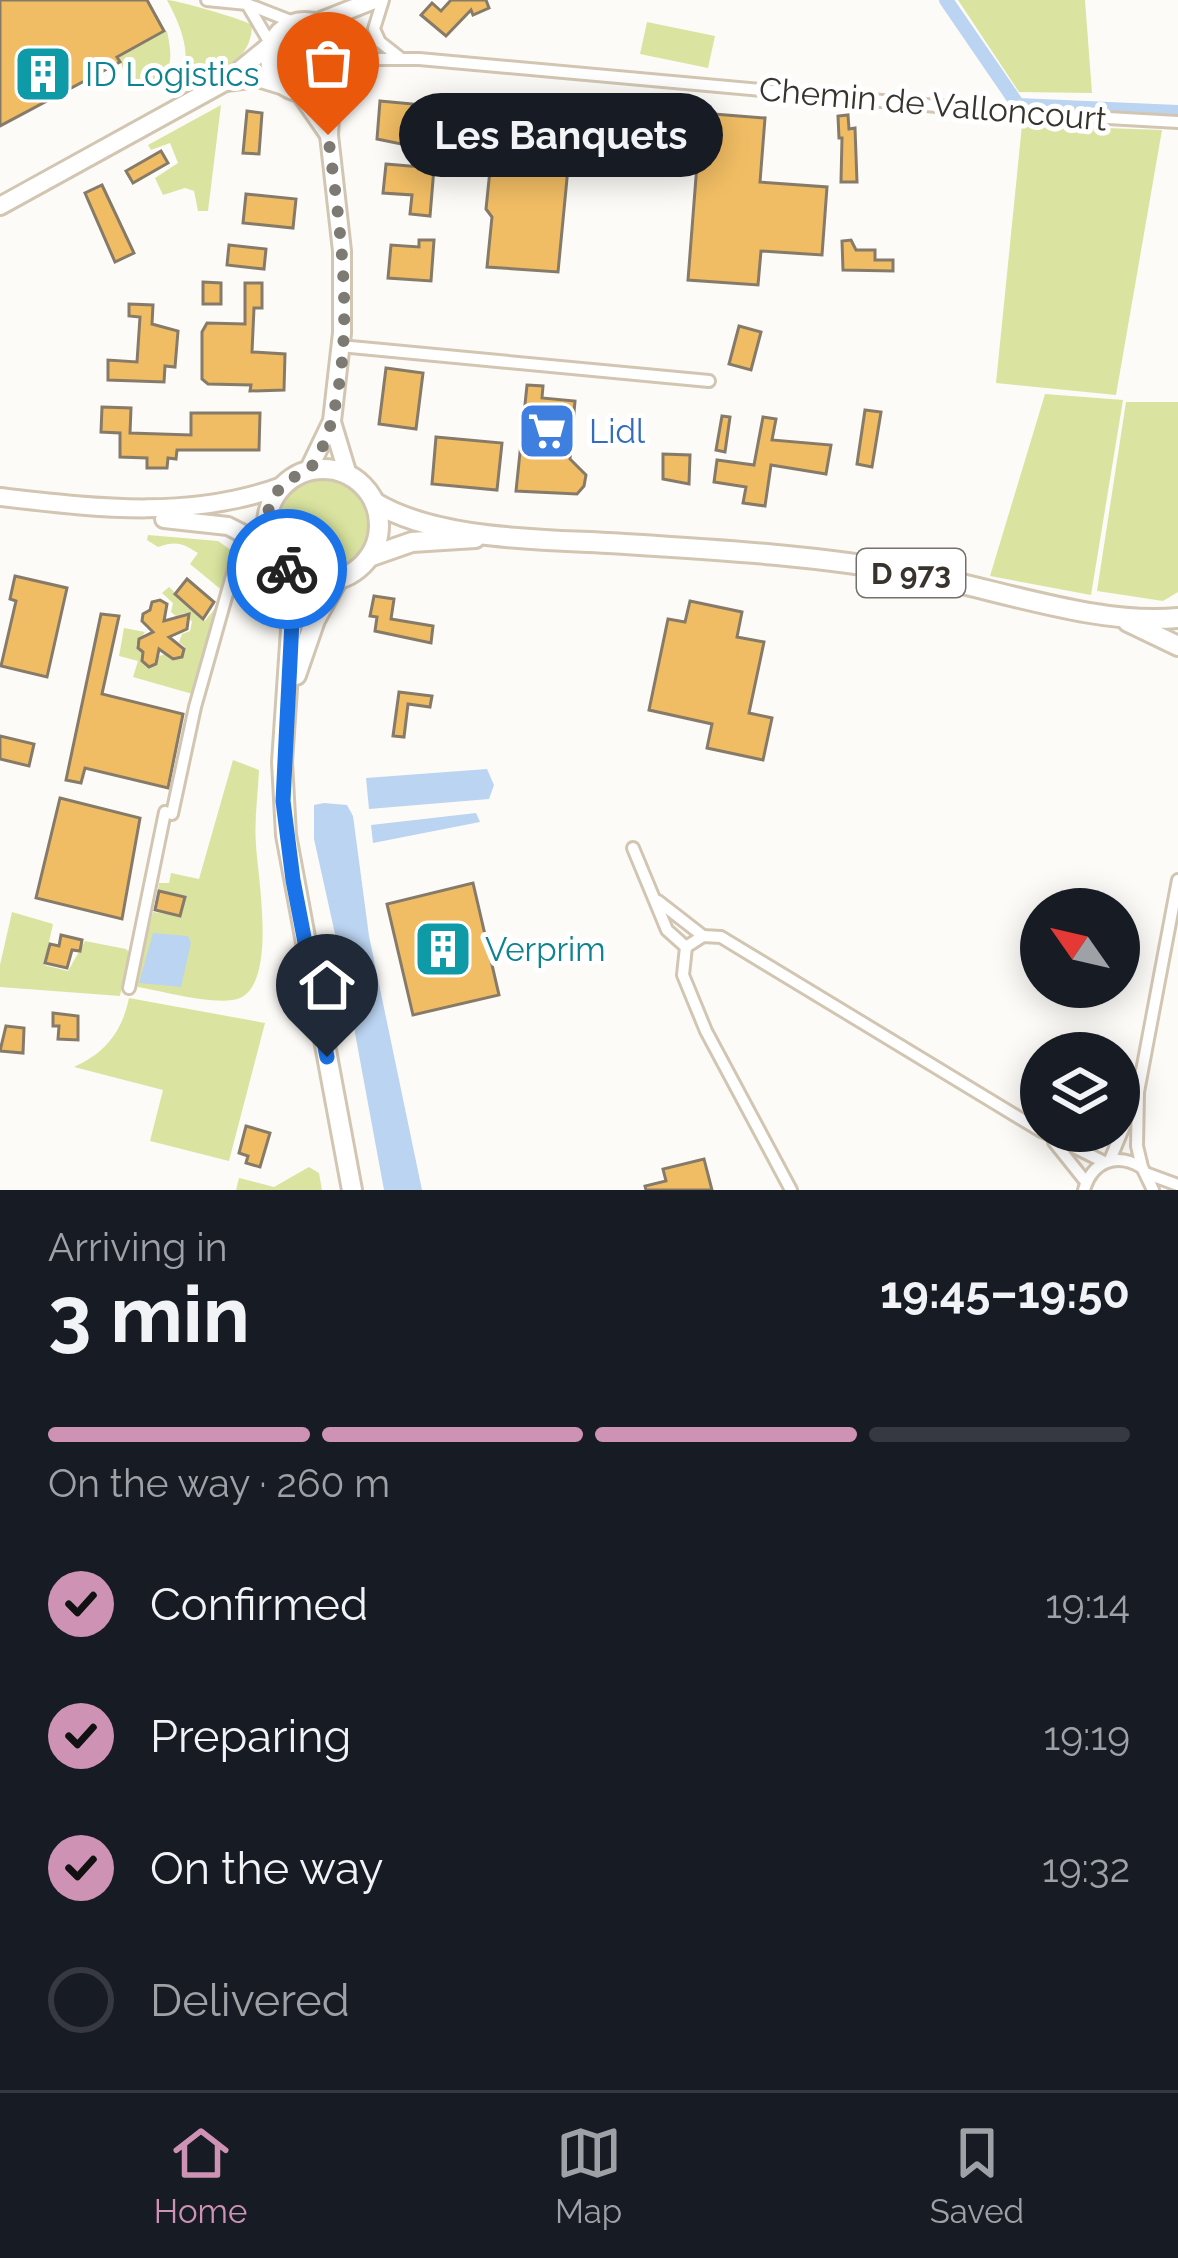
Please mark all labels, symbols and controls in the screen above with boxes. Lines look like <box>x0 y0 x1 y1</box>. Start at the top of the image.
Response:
pin <box>277 12 379 135</box>
icon: bag <box>295 30 361 96</box>
building icon: ID Logistics <box>12 43 74 105</box>
place label: ID Logistics <box>85 55 260 94</box>
street label: Chemin de Valloncourt <box>757 69 1109 139</box>
callout: Les Banquets <box>400 93 724 177</box>
text: Les Banquets <box>434 112 688 158</box>
supermarket icon: Lidl <box>516 400 578 462</box>
place label: Lidl <box>589 412 646 451</box>
courier <box>227 509 347 629</box>
icon: bike <box>254 536 320 602</box>
road number: D 973 <box>857 549 965 597</box>
north arrow <box>1020 888 1140 1008</box>
map controls <box>1020 888 1140 1152</box>
building icon: Verprim <box>412 918 474 980</box>
place label: Verprim <box>485 930 606 969</box>
pin <box>276 934 378 1057</box>
icon: home <box>294 952 360 1018</box>
button: layers <box>1020 1032 1140 1152</box>
text: Arriving in <box>48 1224 228 1270</box>
text: 19:45–19:50 <box>880 1266 1130 1319</box>
text: 3 min <box>48 1269 250 1360</box>
text: On the way · 260 m <box>48 1460 390 1506</box>
icon: check <box>48 1571 114 1637</box>
text: Confirmed <box>150 1578 368 1631</box>
text: 19:14 <box>1045 1581 1130 1627</box>
icon: check <box>48 1703 114 1769</box>
text: Preparing <box>150 1710 351 1763</box>
text: 19:19 <box>1044 1713 1130 1759</box>
icon: check <box>48 1835 114 1901</box>
text: On the way <box>150 1842 384 1895</box>
text: 19:32 <box>1042 1845 1130 1891</box>
text: Delivered <box>150 1974 350 2027</box>
tab: Home <box>154 2120 247 2231</box>
tab: Map <box>555 2120 622 2231</box>
tab: Saved <box>930 2120 1024 2231</box>

